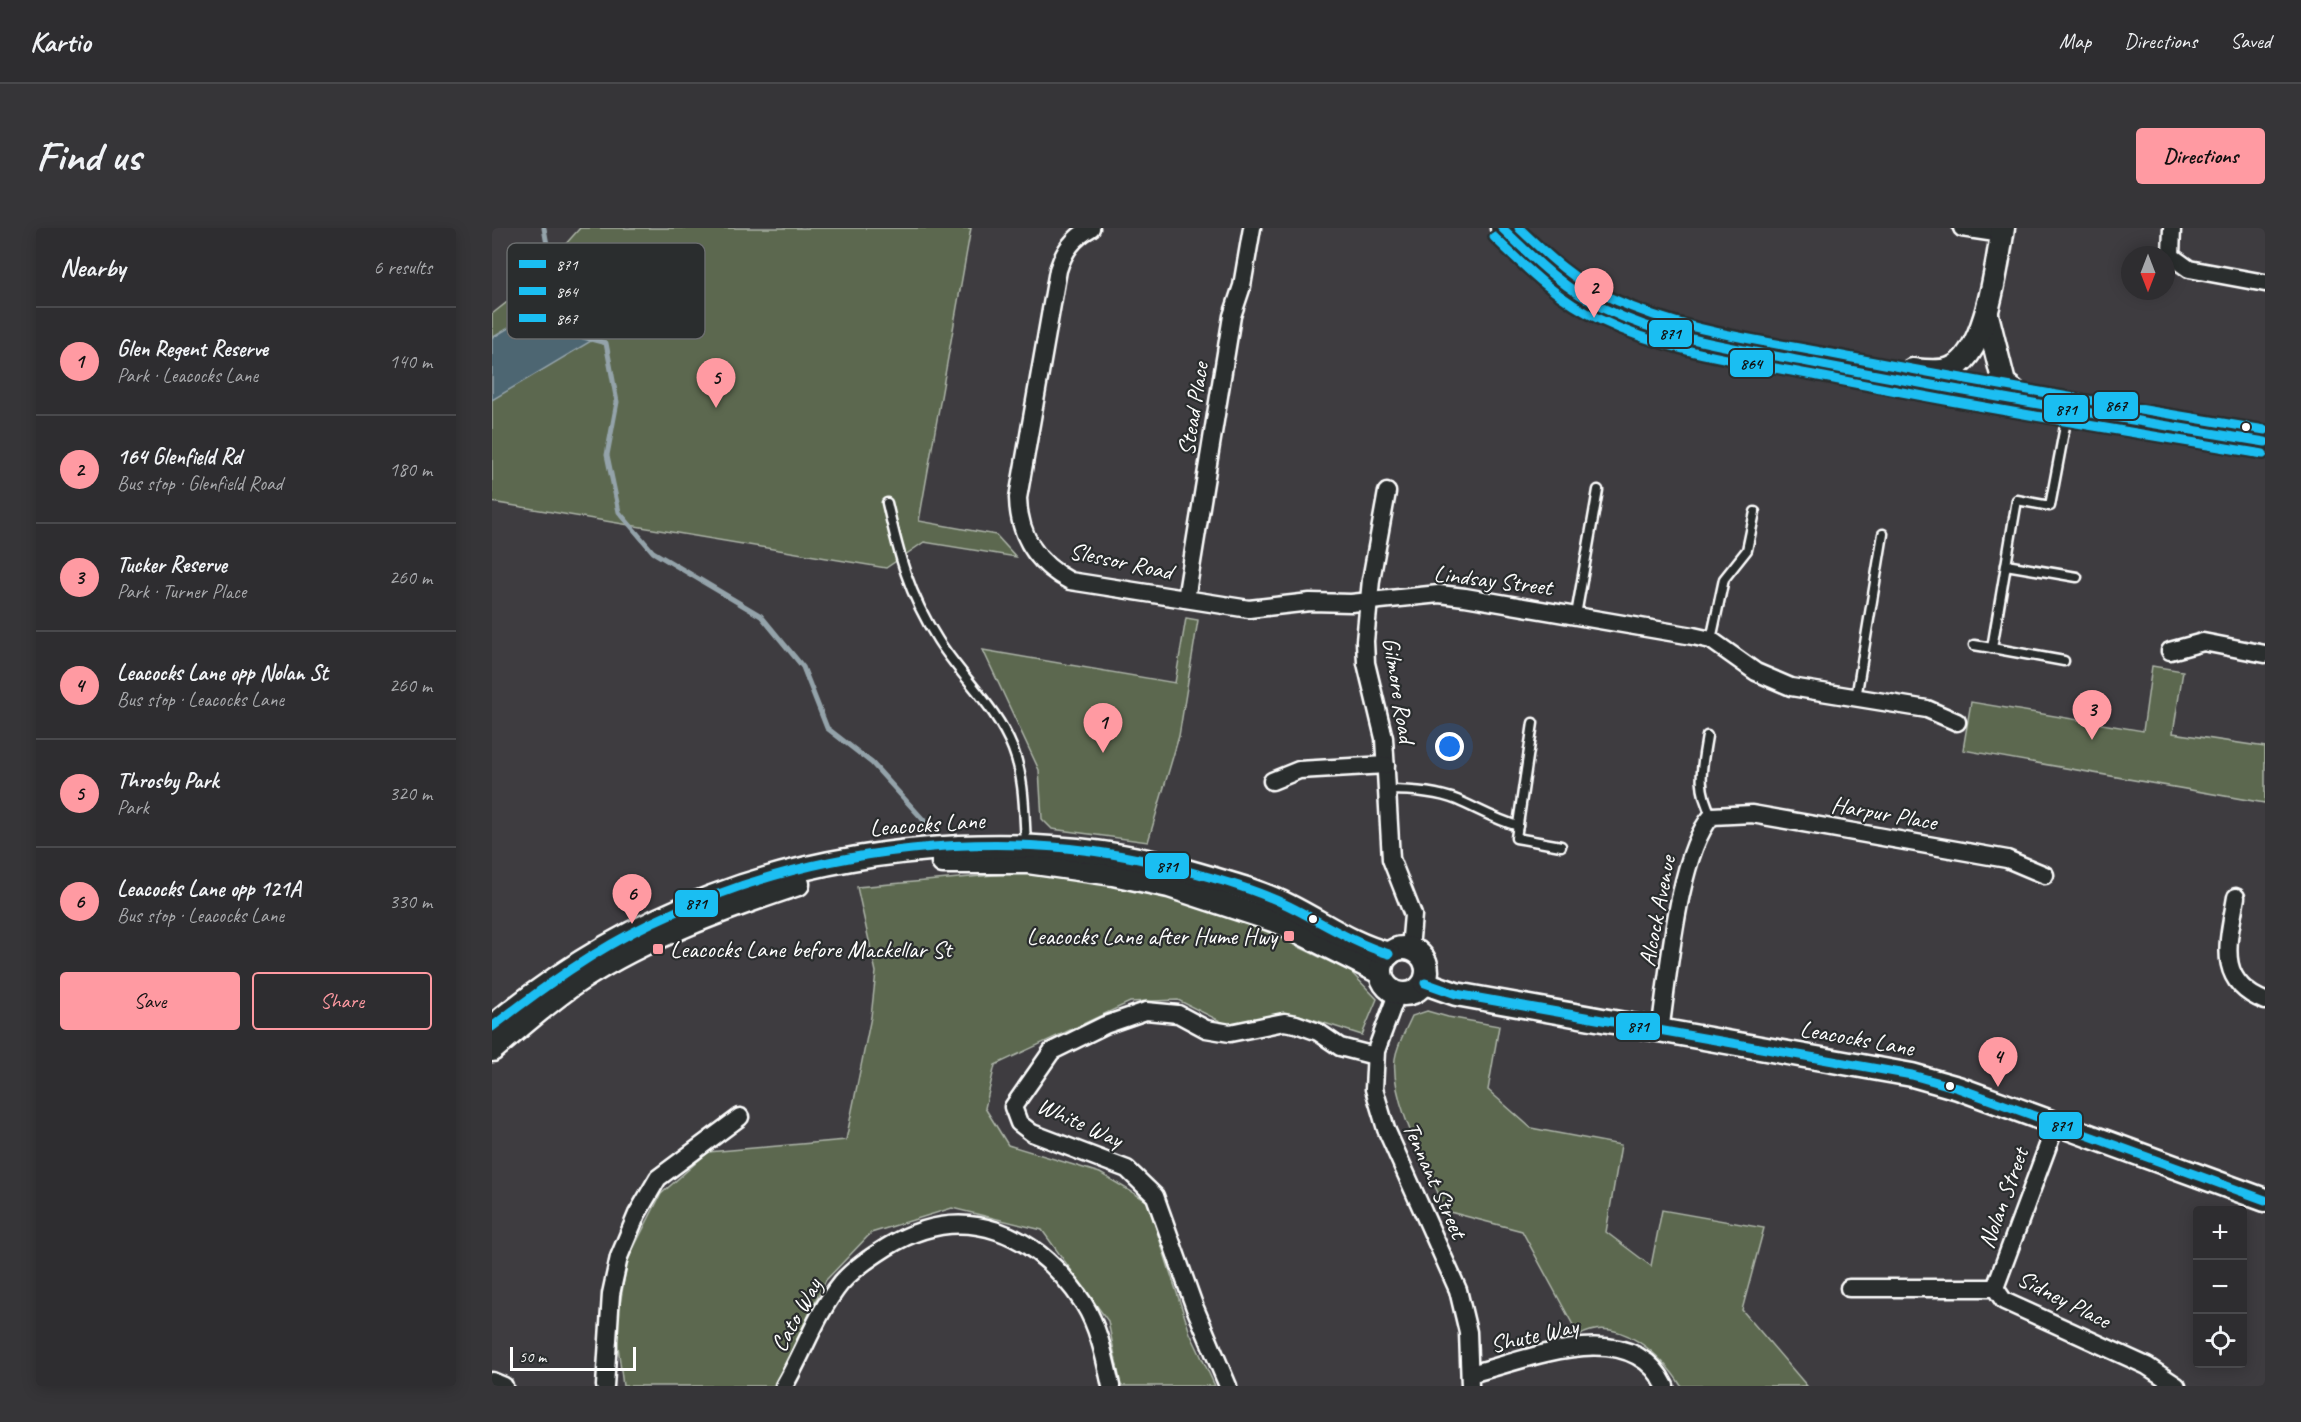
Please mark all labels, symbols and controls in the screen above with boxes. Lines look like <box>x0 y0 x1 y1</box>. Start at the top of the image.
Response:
text: Kartio <box>30 24 91 59</box>
text: Map <box>2059 28 2091 54</box>
text: Directions <box>2124 28 2197 54</box>
text: Saved <box>2230 28 2271 54</box>
button: Directions <box>2136 128 2265 184</box>
text: Find us <box>36 130 141 183</box>
legend <box>507 243 705 339</box>
north arrow <box>2121 246 2175 300</box>
text: Nearby <box>60 251 125 284</box>
text: 6 results <box>373 255 432 280</box>
text: 871 <box>556 255 578 275</box>
pin: 2 <box>1574 268 1614 318</box>
text: 864 <box>556 282 579 302</box>
text: 867 <box>556 309 578 329</box>
line badge: 871 <box>1648 319 1693 348</box>
text: 871 <box>1659 324 1683 344</box>
text: Glen Regent Reserve <box>117 335 268 363</box>
text: 1 <box>75 349 84 374</box>
text: 140 m <box>389 349 432 374</box>
line badge: 864 <box>1729 349 1774 378</box>
text: 864 <box>1740 354 1764 374</box>
pin: 5 <box>696 358 736 408</box>
street label: Stead Place <box>1171 358 1216 458</box>
text: Park · Leacocks Lane <box>117 363 258 388</box>
line badge: 867 <box>2093 391 2139 420</box>
line badge: 871 <box>2043 394 2089 423</box>
text: 867 <box>2105 396 2129 416</box>
text: 871 <box>2055 400 2079 420</box>
unlabelled marker <box>2240 421 2252 433</box>
text: 164 Glenfield Rd <box>117 443 241 471</box>
text: 2 <box>75 457 84 482</box>
text: 180 m <box>389 457 432 482</box>
text: Bus stop · Glenfield Road <box>117 471 283 496</box>
street label: Slessor Road <box>1067 535 1179 587</box>
text: Tucker Reserve <box>117 551 227 579</box>
street label: Lindsay Street <box>1432 558 1556 602</box>
text: 3 <box>75 565 84 590</box>
text: 260 m <box>389 565 432 590</box>
text: Park · Turner Place <box>117 579 246 604</box>
street label: Gilmore Road <box>1376 635 1423 748</box>
text: Leacocks Lane opp Nolan St <box>117 659 328 687</box>
text: 4 <box>75 673 84 698</box>
text: 260 m <box>389 673 432 698</box>
text: Bus stop · Leacocks Lane <box>117 687 284 712</box>
pin: 3 <box>2072 690 2112 740</box>
pin: 1 <box>1084 704 1122 753</box>
your location <box>1435 732 1464 761</box>
text: Throsby Park <box>117 767 218 795</box>
text: 5 <box>75 781 84 806</box>
text: 320 m <box>389 781 432 806</box>
street label: Harpur Place <box>1829 789 1941 837</box>
text: Park <box>117 795 149 820</box>
street label: Leacocks Lane <box>869 805 988 843</box>
street label: Alcock Avenue <box>1632 851 1683 969</box>
line badge: 871 <box>1144 852 1190 880</box>
text: 871 <box>1156 857 1180 877</box>
pin: 6 <box>612 874 652 924</box>
text: Leacocks Lane opp 121A <box>117 875 301 903</box>
text: 6 <box>75 889 84 914</box>
text: 330 m <box>389 889 432 914</box>
line badge: 871 <box>674 889 719 918</box>
text: 871 <box>685 894 709 914</box>
text: Bus stop · Leacocks Lane <box>117 903 284 928</box>
unlabelled marker <box>1307 913 1319 925</box>
place label: Leacocks Lane after Hume Hwy <box>1026 921 1279 951</box>
marker: Leacocks Lane after Hume Hwy <box>1282 929 1296 943</box>
place label: Leacocks Lane before Mackellar St <box>670 934 954 964</box>
marker: Leacocks Lane before Mackellar St <box>651 942 665 956</box>
button: Save <box>60 972 240 1030</box>
button: Share <box>252 972 432 1030</box>
line badge: 871 <box>1615 1012 1661 1041</box>
street label: Leacocks Lane <box>1798 1013 1918 1063</box>
text: 871 <box>1627 1017 1651 1037</box>
pin: 4 <box>1978 1038 2018 1087</box>
unlabelled marker <box>1944 1080 1956 1092</box>
street label: White Way <box>1033 1090 1129 1155</box>
line badge: 871 <box>2038 1111 2083 1140</box>
text: 871 <box>2050 1116 2074 1136</box>
street label: Tennant Street <box>1396 1117 1475 1245</box>
street label: Nolan Street <box>1971 1142 2036 1252</box>
map controls <box>2193 1206 2247 1368</box>
button: + <box>2193 1206 2247 1260</box>
button: − <box>2193 1260 2247 1314</box>
street label: Sidney Place <box>2013 1263 2117 1336</box>
street label: Cato Way <box>764 1271 829 1357</box>
street label: Shute Way <box>1487 1310 1583 1360</box>
button: locate <box>2193 1314 2247 1368</box>
scale bar <box>510 1344 636 1372</box>
text: 50 m <box>519 1347 546 1367</box>

